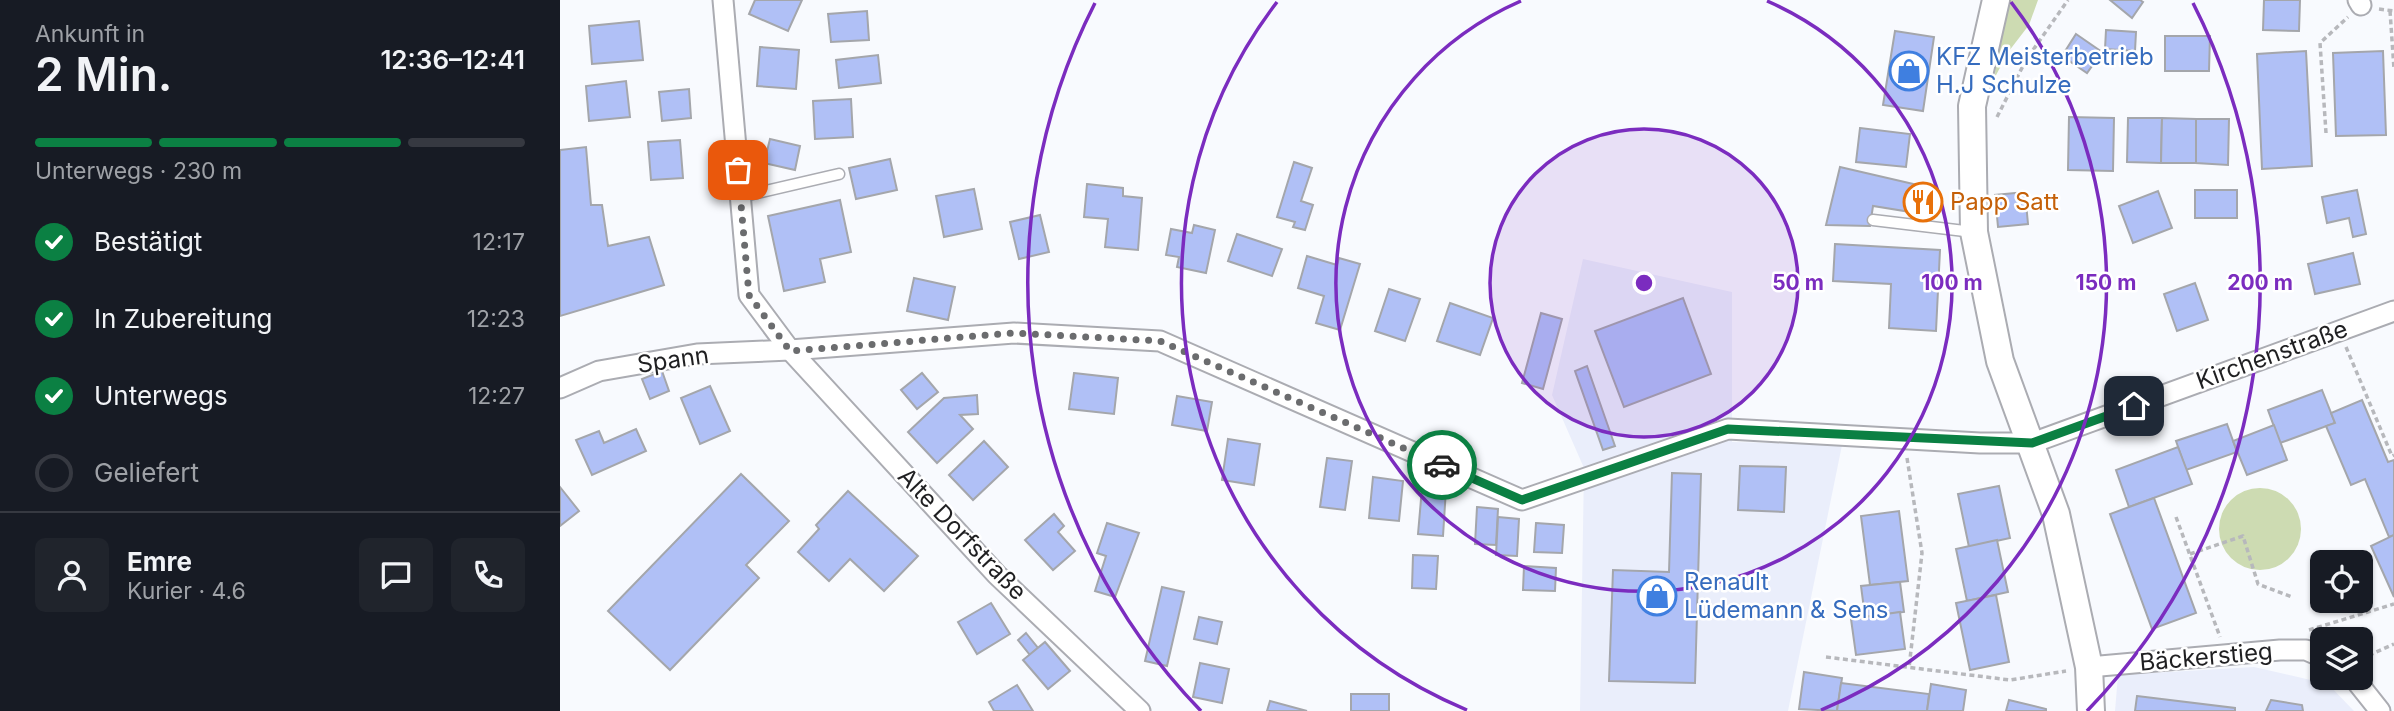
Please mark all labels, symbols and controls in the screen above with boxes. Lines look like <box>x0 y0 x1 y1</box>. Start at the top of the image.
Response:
text: Ankunft in <box>35 20 145 48</box>
place label: KFZ Meisterbetrieb H.J Schulze <box>1936 42 2154 99</box>
text: 12:36–12:41 <box>380 44 525 75</box>
text: 2 Min. <box>35 46 173 102</box>
shop icon: KFZ Meisterbetrieb H.J Schulze <box>1888 50 1930 92</box>
pin <box>708 140 768 200</box>
icon: bag <box>719 151 757 189</box>
text: Unterwegs · 230 m <box>35 157 242 185</box>
restaurant icon: Papp Satt <box>1902 181 1944 223</box>
place label: Papp Satt <box>1950 187 2059 216</box>
icon: check <box>35 223 73 261</box>
text: Bestätigt <box>94 226 202 257</box>
text: 12:17 <box>473 228 525 256</box>
text: 50 m <box>1772 270 1824 295</box>
text: 100 m <box>1921 270 1983 295</box>
text: 150 m <box>2076 270 2136 295</box>
text: 200 m <box>2227 270 2293 295</box>
centre of rings <box>1632 271 1656 295</box>
icon: check <box>35 300 73 338</box>
text: In Zubereitung <box>94 303 272 334</box>
text: 12:23 <box>467 305 525 333</box>
street label: Kirchenstraße <box>2192 314 2351 395</box>
street label: Spann <box>635 340 711 379</box>
pin <box>2104 376 2164 436</box>
icon: check <box>35 377 73 415</box>
text: Unterwegs <box>94 380 228 411</box>
text: 12:27 <box>468 382 525 410</box>
icon: home <box>2115 387 2153 425</box>
courier <box>1407 430 1477 500</box>
icon: car <box>1423 446 1461 484</box>
text: Geliefert <box>94 457 199 488</box>
street label: Alte Dorfstraße <box>892 462 1033 606</box>
button: person <box>35 538 109 612</box>
button: chat <box>359 538 433 612</box>
button: phone <box>451 538 525 612</box>
text: Emre <box>127 546 192 577</box>
map controls <box>2310 550 2373 690</box>
button: locate <box>2310 550 2373 613</box>
place label: Renault Lüdemann & Sens <box>1684 567 1889 624</box>
shop icon: Renault Lüdemann & Sens <box>1636 575 1678 617</box>
text: Kurier · 4.6 <box>127 577 246 605</box>
button: layers <box>2310 627 2373 690</box>
street label: Bäckerstieg <box>2138 636 2274 677</box>

